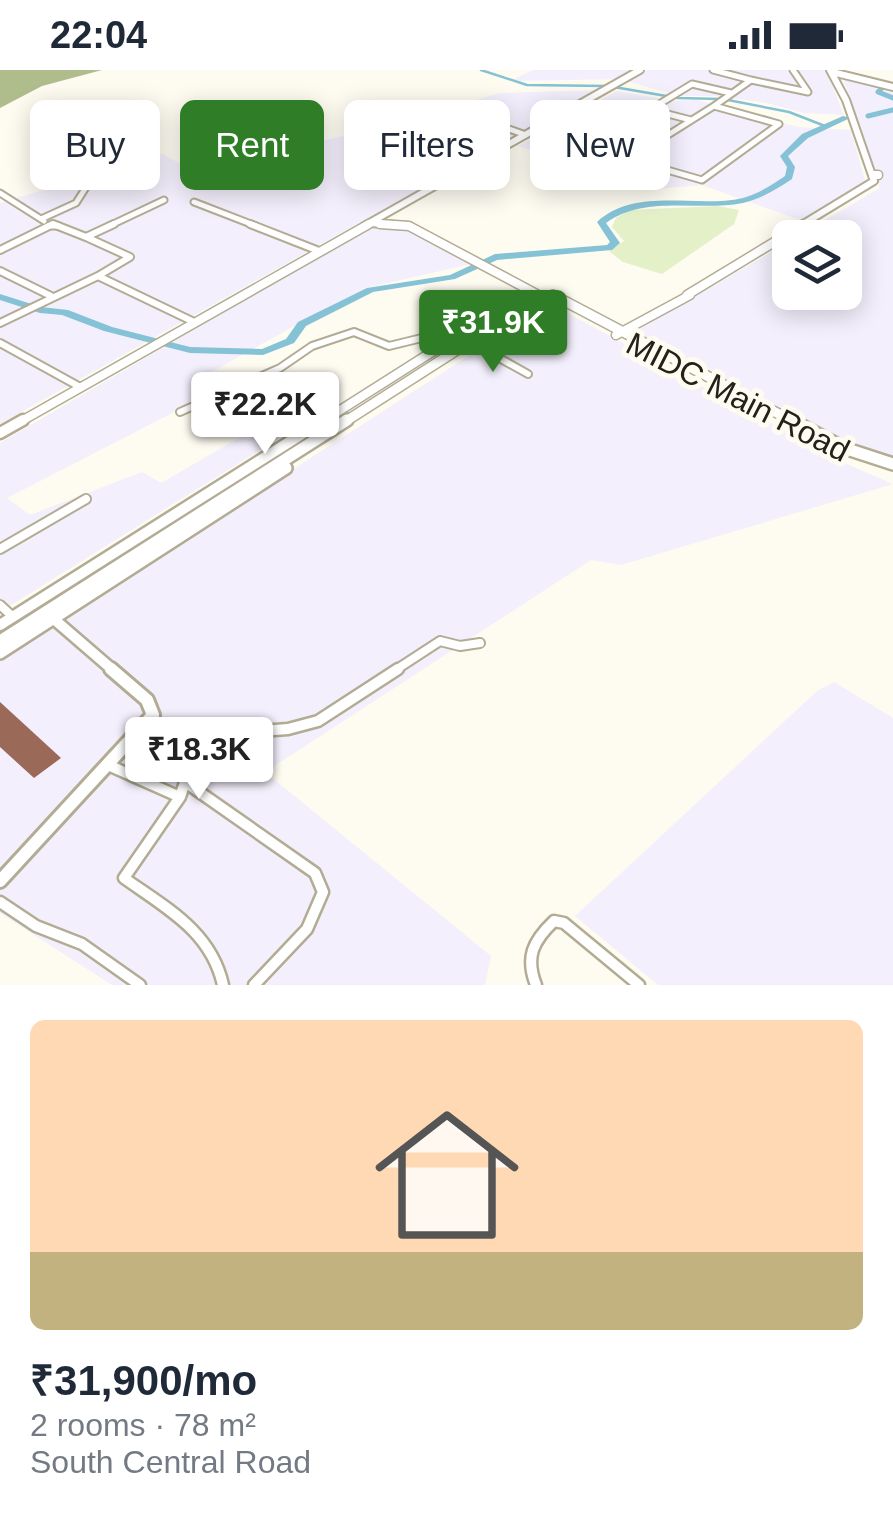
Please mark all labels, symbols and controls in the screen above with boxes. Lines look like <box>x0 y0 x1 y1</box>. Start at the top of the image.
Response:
text: 22:04 <box>50 14 147 56</box>
chip: Buy <box>30 100 160 190</box>
chip: Rent <box>180 100 324 190</box>
chip: Filters <box>344 100 510 190</box>
chip: New <box>530 100 670 190</box>
map controls <box>772 220 862 310</box>
button: layers <box>772 220 862 310</box>
pin: ₹31.9K <box>412 290 574 375</box>
text: ₹31.9K <box>441 304 545 340</box>
street label: MIDC Main Road <box>620 325 856 469</box>
pin: ₹22.2K <box>184 372 346 457</box>
text: ₹22.2K <box>213 386 317 422</box>
pin: ₹18.3K <box>118 717 280 802</box>
text: ₹18.3K <box>147 731 251 767</box>
icon: home <box>357 1085 537 1265</box>
text: ₹31,900/mo <box>30 1357 257 1404</box>
text: 2 rooms · 78 m² <box>30 1407 256 1443</box>
text: South Central Road <box>30 1444 311 1480</box>

